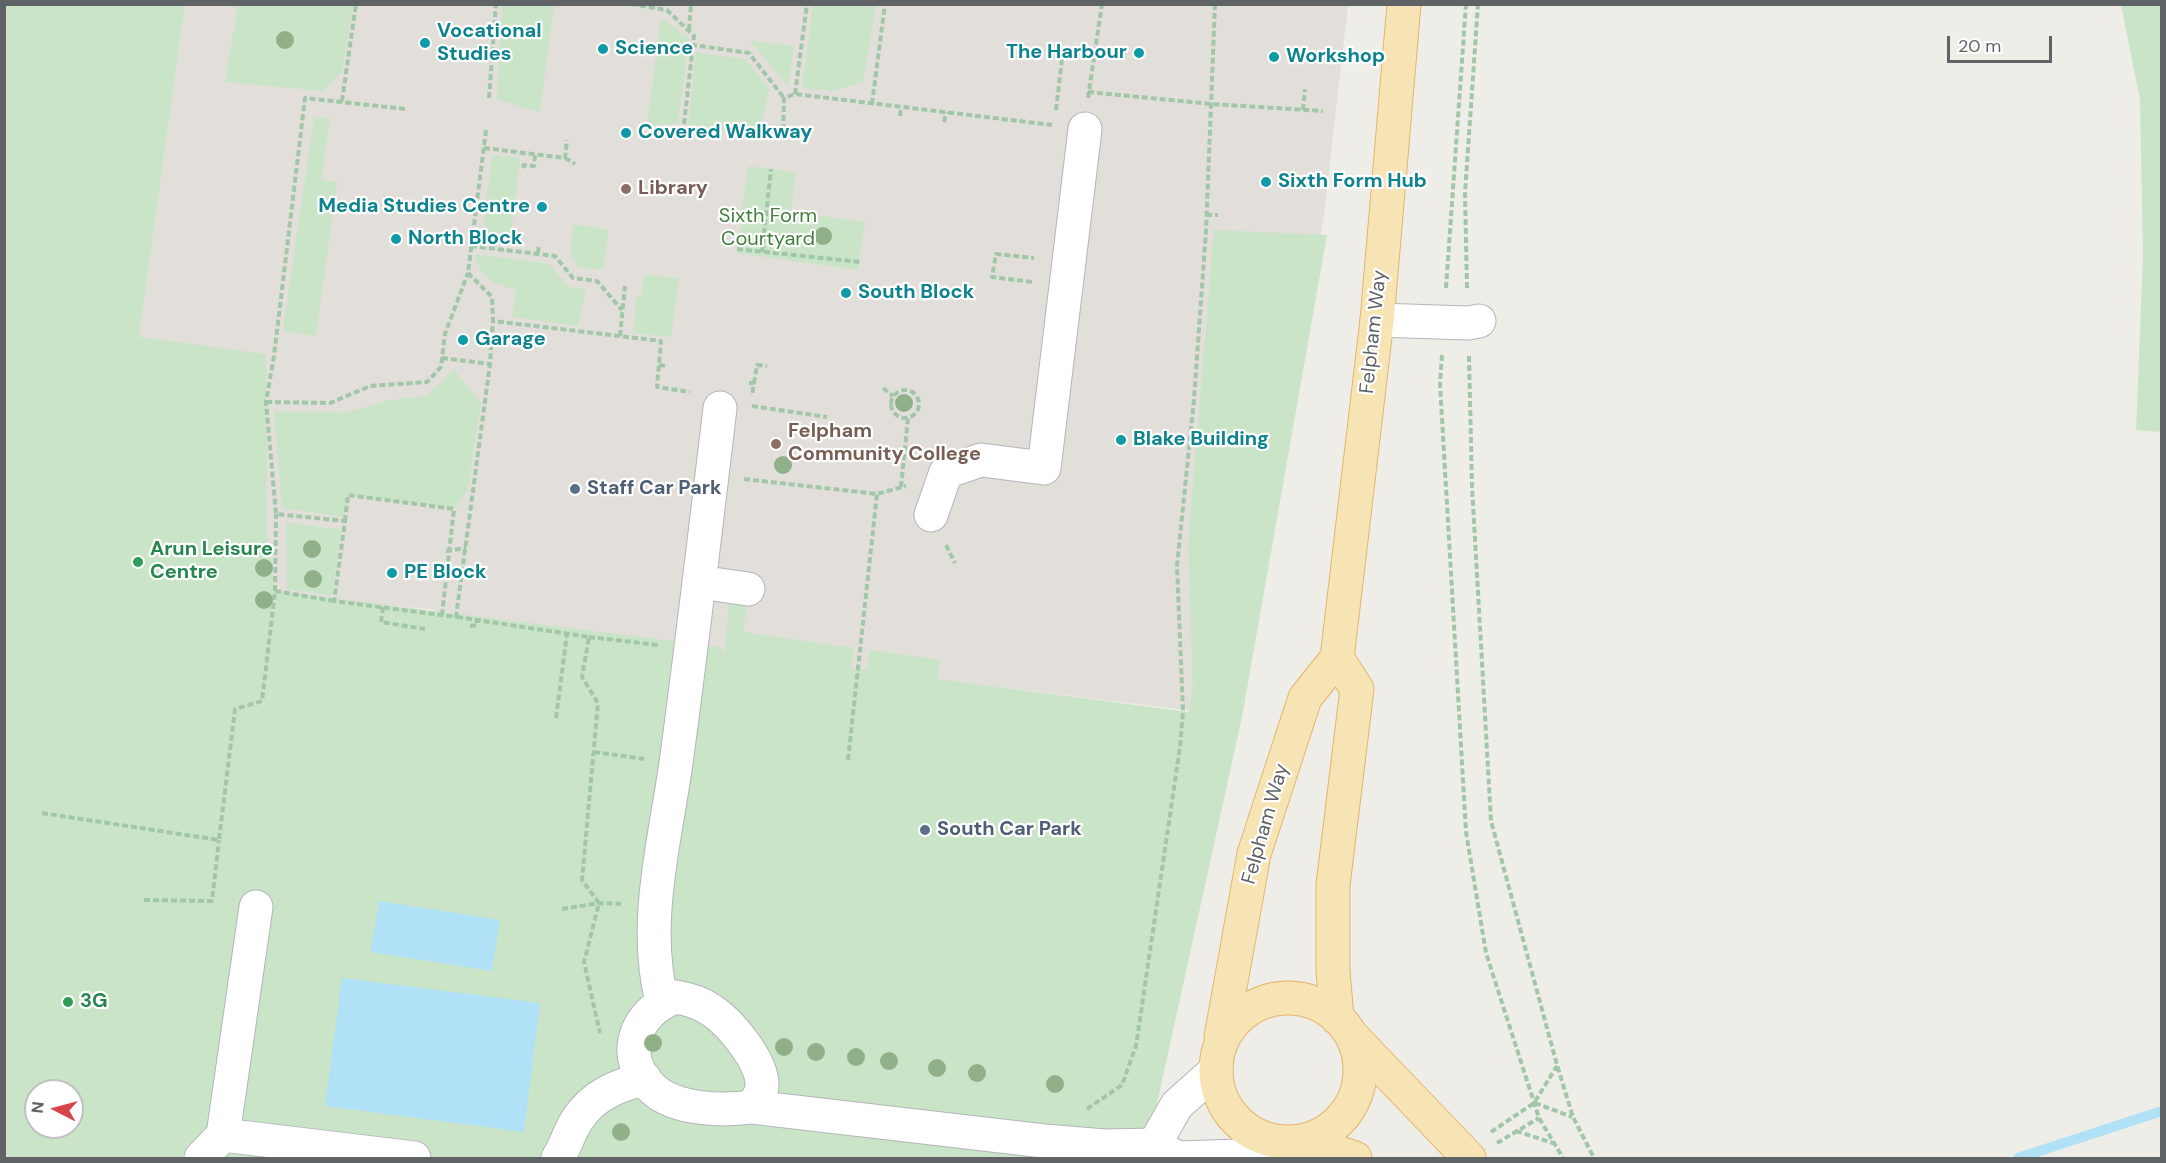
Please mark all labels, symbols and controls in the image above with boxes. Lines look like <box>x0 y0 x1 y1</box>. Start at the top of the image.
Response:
place label: Vocational Studies <box>437 20 542 67</box>
scale bar <box>1950 24 2055 62</box>
text: 20 m <box>1958 34 2001 58</box>
marker: Vocational Studies <box>418 36 432 50</box>
place label: Science <box>615 37 693 61</box>
place label: The Harbour <box>1006 41 1127 65</box>
marker: Science <box>596 42 610 56</box>
place label: Workshop <box>1286 45 1385 69</box>
marker: The Harbour <box>1132 46 1146 60</box>
marker: Workshop <box>1267 50 1281 64</box>
place label: Covered Walkway <box>638 121 812 145</box>
marker: Covered Walkway <box>619 126 633 140</box>
place label: Sixth Form Hub <box>1278 170 1427 194</box>
marker: Sixth Form Hub <box>1259 175 1273 189</box>
place label: Library <box>638 177 708 201</box>
marker: Library <box>619 182 633 196</box>
place label: Media Studies Centre <box>318 195 530 219</box>
marker: Media Studies Centre <box>535 200 549 214</box>
park label: Sixth Form Courtyard <box>719 205 817 252</box>
place label: North Block <box>408 227 523 251</box>
marker: North Block <box>389 232 403 246</box>
street label: Felpham Way <box>1356 269 1392 395</box>
place label: South Block <box>858 281 974 305</box>
marker: South Block <box>839 286 853 300</box>
place label: Garage <box>475 328 546 352</box>
marker: Garage <box>456 333 470 347</box>
place label: Felpham Community College <box>788 420 981 467</box>
place label: Blake Building <box>1133 428 1269 452</box>
marker: Blake Building <box>1114 433 1128 447</box>
marker: Felpham Community College <box>769 437 783 451</box>
place label: Staff Car Park <box>587 477 721 501</box>
marker: Staff Car Park <box>568 482 582 496</box>
place label: Arun Leisure Centre <box>150 538 273 585</box>
marker: Arun Leisure Centre <box>131 555 145 569</box>
place label: PE Block <box>404 561 487 585</box>
marker: PE Block <box>385 566 399 580</box>
street label: Felpham Way <box>1237 761 1295 887</box>
place label: South Car Park <box>937 818 1082 842</box>
marker: South Car Park <box>918 823 932 837</box>
place label: 3G <box>80 990 108 1014</box>
marker: 3G <box>61 995 75 1009</box>
north arrow <box>24 1079 84 1139</box>
text: N <box>27 1100 49 1114</box>

